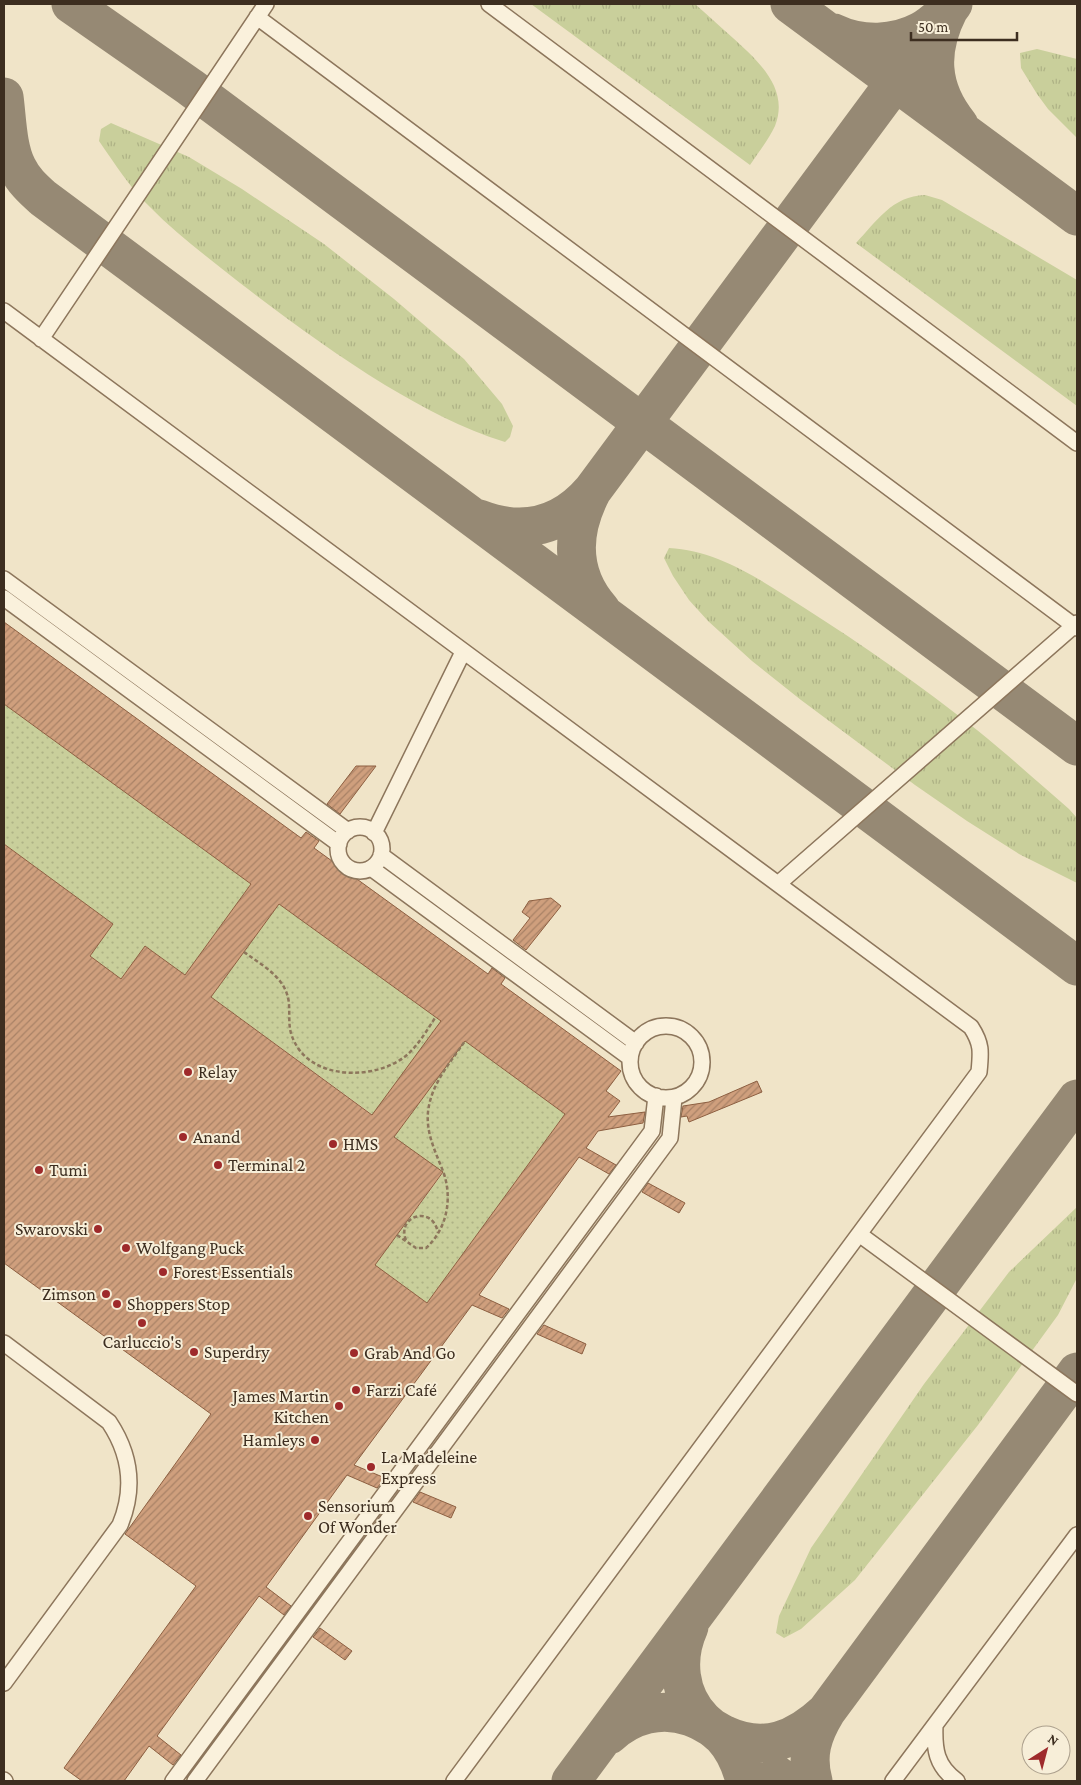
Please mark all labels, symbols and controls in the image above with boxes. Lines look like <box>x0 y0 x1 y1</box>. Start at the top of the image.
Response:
scale bar <box>911 10 1017 42</box>
text: 50 m <box>918 19 948 35</box>
place label: Relay <box>198 1062 238 1082</box>
marker: Relay <box>182 1066 194 1078</box>
place label: Anand <box>193 1127 241 1147</box>
marker: Anand <box>177 1131 189 1143</box>
place label: HMS <box>343 1134 378 1154</box>
marker: HMS <box>327 1138 339 1150</box>
place label: Terminal 2 <box>228 1155 305 1175</box>
marker: Terminal 2 <box>212 1159 224 1171</box>
place label: Tumi <box>49 1160 88 1180</box>
marker: Tumi <box>33 1164 45 1176</box>
place label: Swarovski <box>15 1219 88 1239</box>
marker: Swarovski <box>92 1223 104 1235</box>
place label: Wolfgang Puck <box>136 1238 244 1258</box>
marker: Wolfgang Puck <box>120 1242 132 1254</box>
place label: Forest Essentials <box>173 1262 293 1282</box>
marker: Forest Essentials <box>157 1266 169 1278</box>
place label: Zimson <box>42 1284 96 1304</box>
marker: Zimson <box>100 1288 112 1300</box>
place label: Shoppers Stop <box>127 1294 230 1314</box>
marker: Shoppers Stop <box>111 1298 123 1310</box>
marker: Carluccio's <box>136 1317 148 1329</box>
place label: Carluccio's <box>102 1332 182 1352</box>
place label: Superdry <box>204 1342 270 1362</box>
place label: Grab And Go <box>364 1343 456 1363</box>
marker: Superdry <box>188 1346 200 1358</box>
marker: Grab And Go <box>348 1347 360 1359</box>
place label: Farzi Café <box>366 1380 437 1400</box>
marker: Farzi Café <box>350 1384 362 1396</box>
place label: James Martin Kitchen <box>231 1386 329 1427</box>
marker: James Martin Kitchen <box>333 1400 345 1412</box>
place label: Hamleys <box>243 1430 305 1450</box>
marker: Hamleys <box>309 1434 321 1446</box>
place label: La Madeleine Express <box>381 1447 477 1488</box>
marker: La Madeleine Express <box>365 1461 377 1473</box>
place label: Sensorium Of Wonder <box>318 1496 398 1537</box>
marker: Sensorium Of Wonder <box>302 1510 314 1522</box>
north arrow <box>1021 1725 1071 1775</box>
text: N <box>1045 1730 1063 1749</box>

